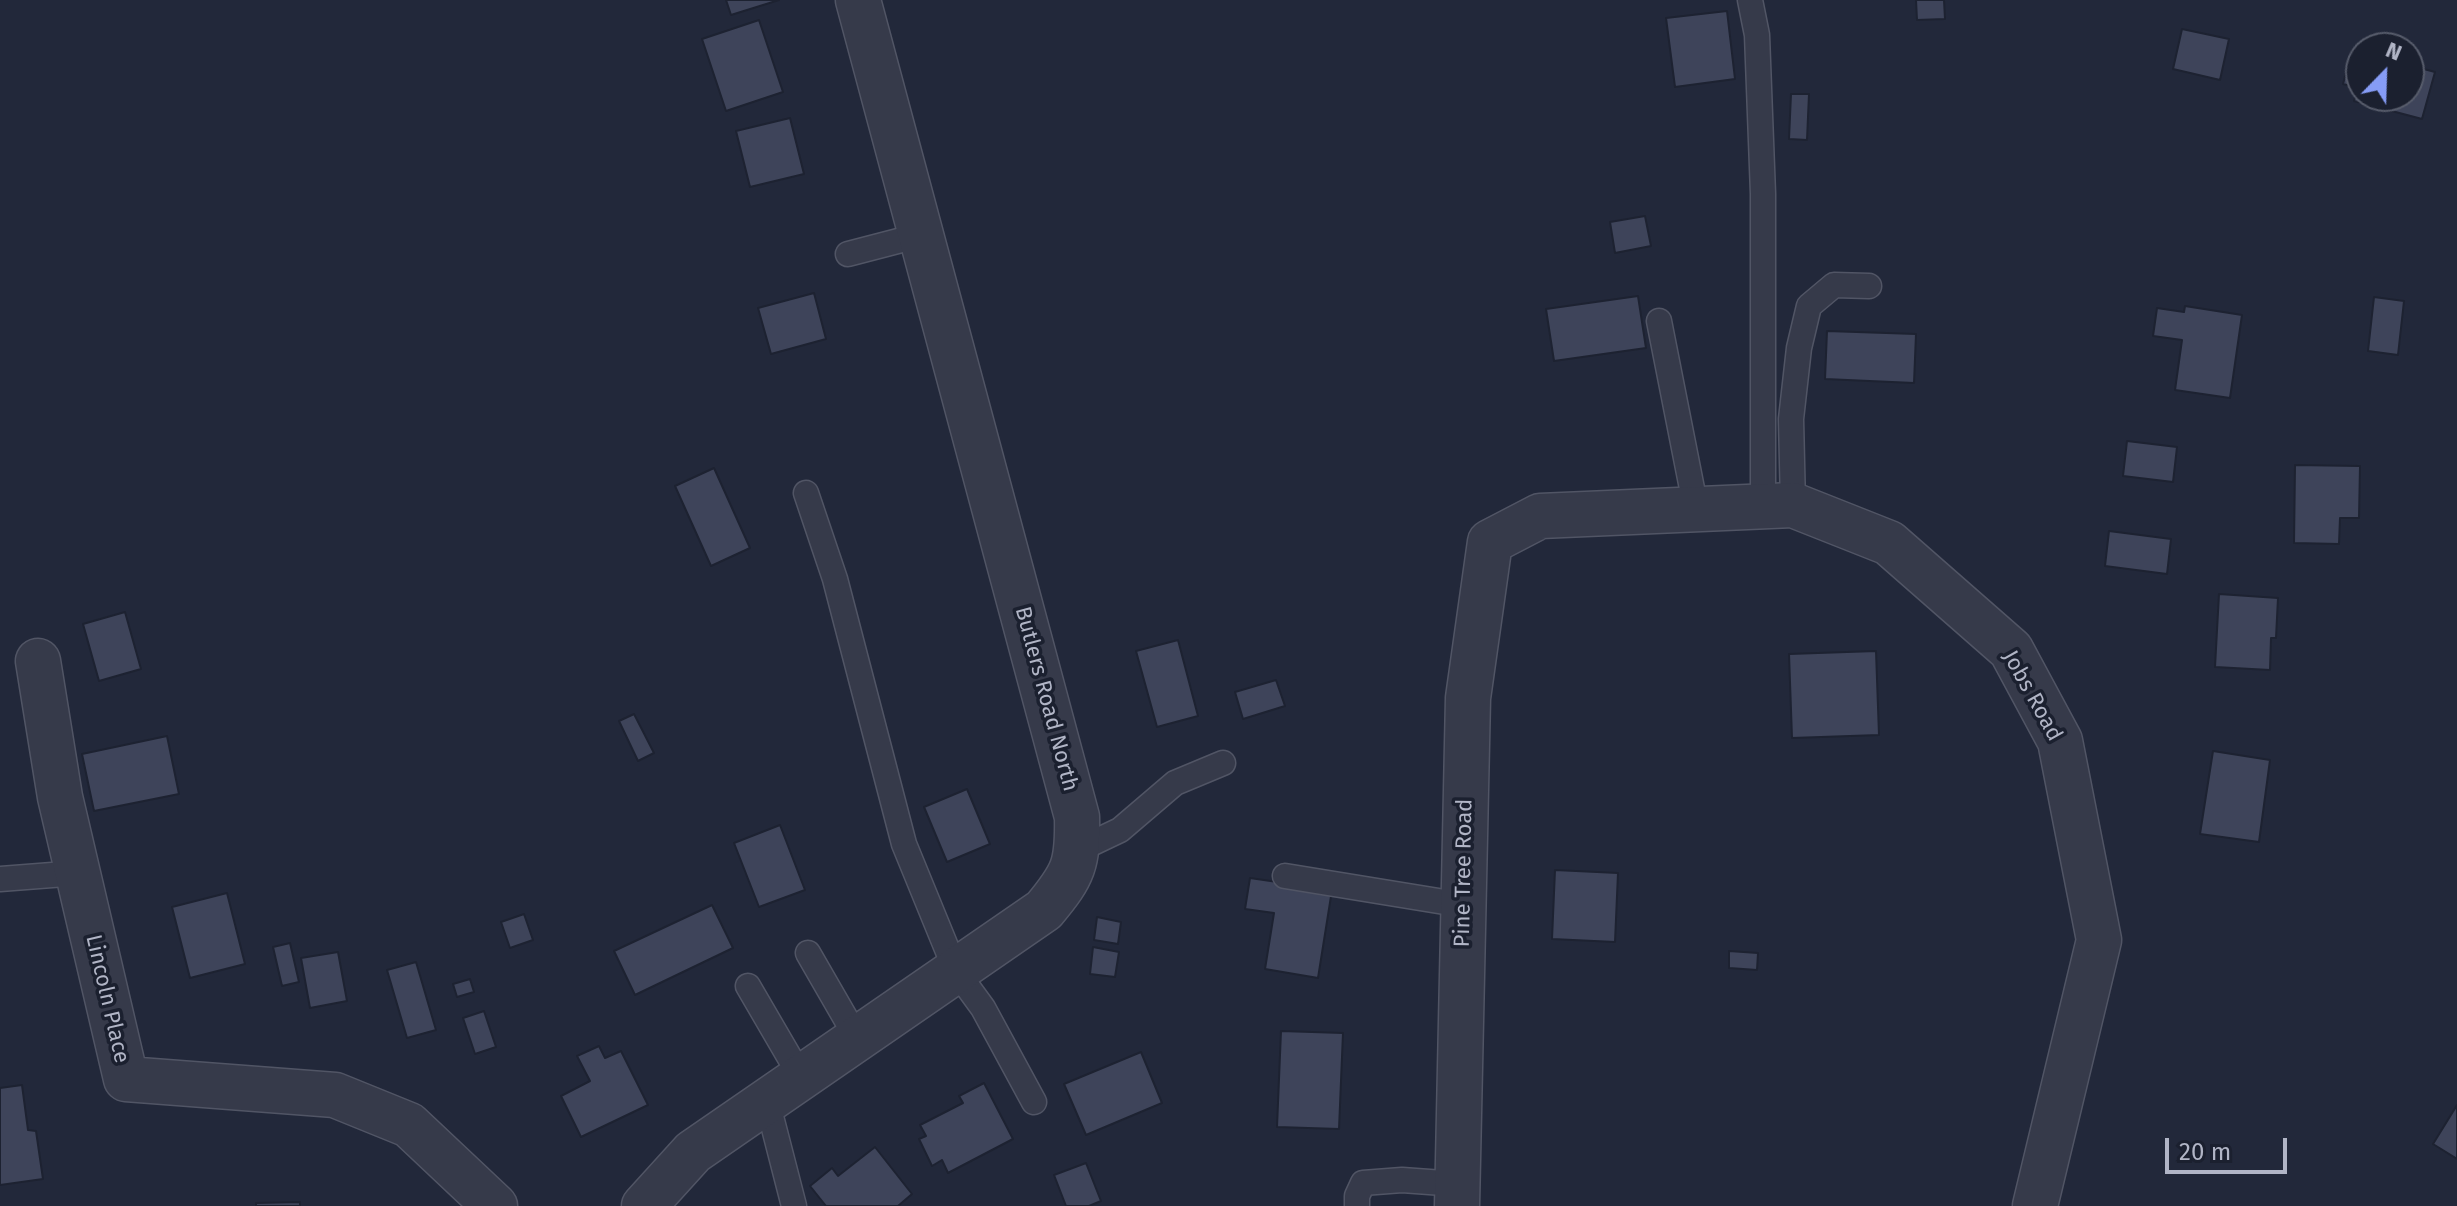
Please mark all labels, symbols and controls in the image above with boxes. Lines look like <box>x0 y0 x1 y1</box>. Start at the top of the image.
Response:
north arrow <box>2345 32 2425 112</box>
text: N <box>2382 36 2406 67</box>
street label: Butlers Road North <box>1009 604 1083 794</box>
street label: Jobs Road <box>1996 646 2068 746</box>
street label: Pine Tree Road <box>1450 798 1478 948</box>
street label: Lincoln Place <box>79 932 135 1066</box>
scale bar <box>2169 1122 2291 1172</box>
text: 20 m <box>2179 1138 2231 1166</box>

